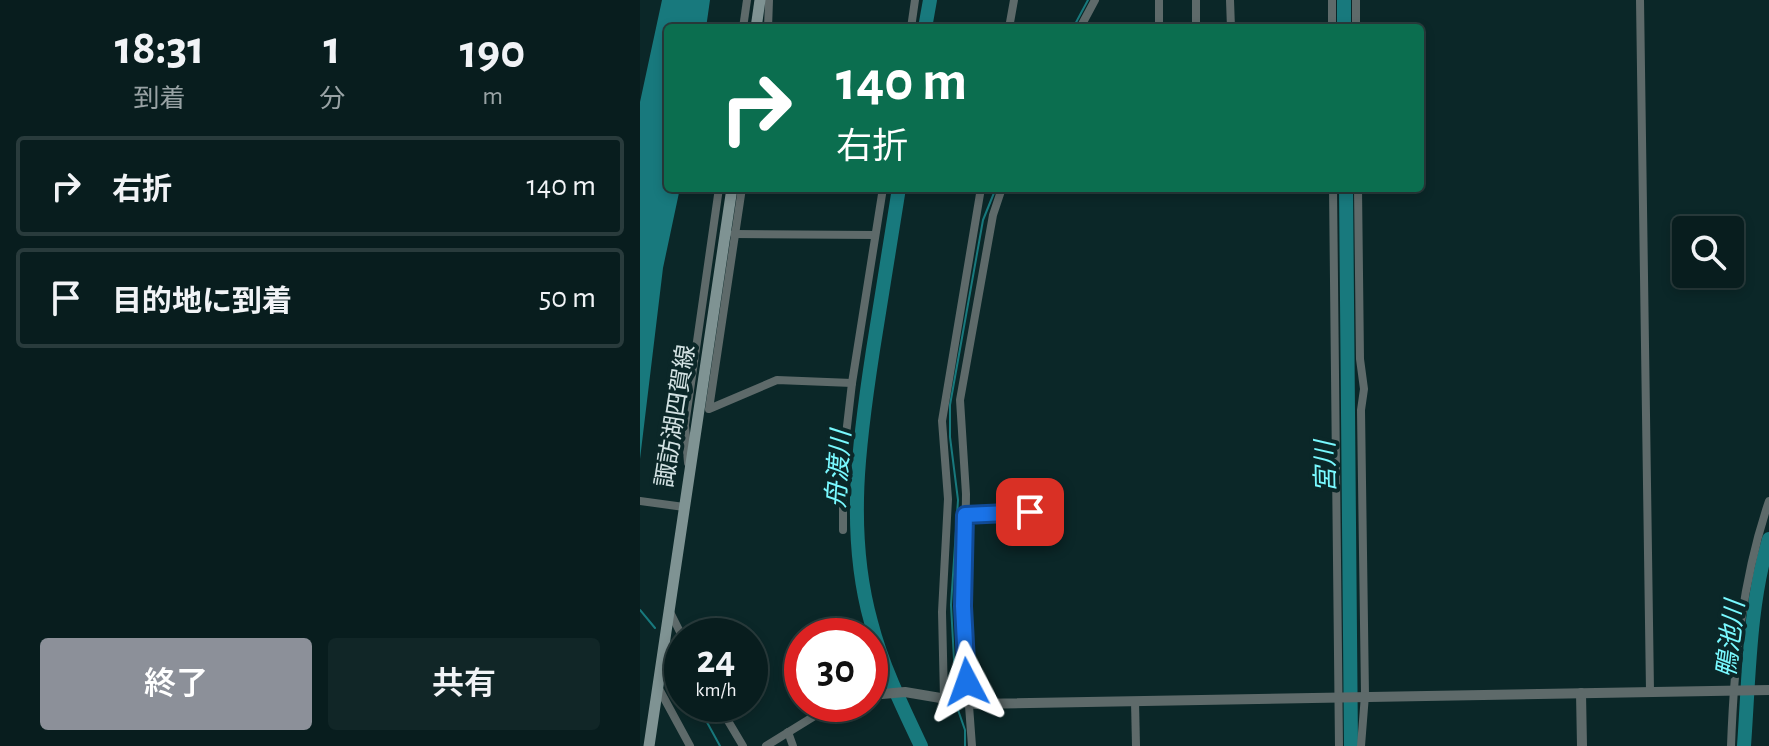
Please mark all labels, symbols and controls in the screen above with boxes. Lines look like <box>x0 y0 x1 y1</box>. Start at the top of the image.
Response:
text: 18:31 <box>115 25 205 73</box>
text: 1 <box>324 25 341 73</box>
text: 190 <box>460 29 525 77</box>
text: 140 m <box>836 54 967 110</box>
icon: right <box>704 56 808 160</box>
text: m <box>482 83 503 109</box>
text: 到着 <box>134 86 186 112</box>
text: 分 <box>319 86 345 112</box>
text: 右折 <box>836 129 908 165</box>
icon: right <box>44 164 88 208</box>
text: 140 m <box>526 171 596 201</box>
text: 右折 <box>112 175 172 205</box>
map controls <box>1672 216 1744 288</box>
button: search <box>1672 216 1744 288</box>
icon: arrive <box>44 276 88 320</box>
text: 50 m <box>539 283 596 313</box>
text: 目的地に到着 <box>112 287 292 317</box>
street label: 諏訪湖四賀線 <box>651 343 699 489</box>
water label: 舟渡川 <box>822 426 855 509</box>
water label: 宮川 <box>1311 438 1339 493</box>
pin <box>996 478 1064 546</box>
icon: arrive <box>1008 490 1052 534</box>
water label: 鴨池川 <box>1712 596 1749 679</box>
speed limit sign: 30 <box>784 618 888 722</box>
button: 終了 <box>40 638 312 730</box>
button: 共有 <box>328 638 600 730</box>
text: 24 <box>697 640 735 680</box>
position arrow <box>925 640 1009 724</box>
text: km/h <box>695 680 737 700</box>

